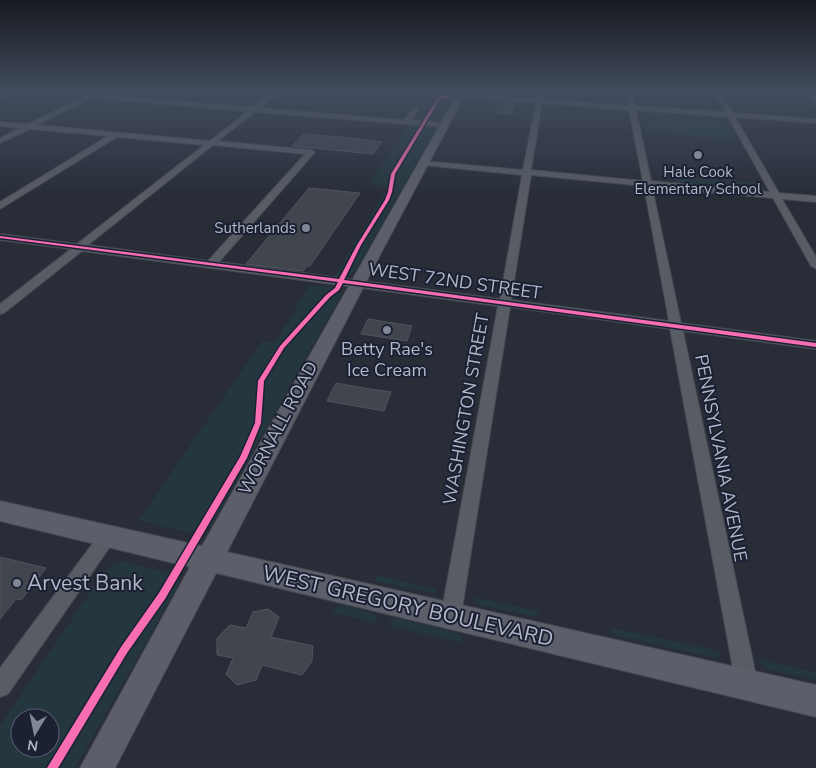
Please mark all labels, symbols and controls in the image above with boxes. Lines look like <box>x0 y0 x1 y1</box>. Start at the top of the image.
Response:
marker: Hale Cook Elementary School <box>692 149 704 161</box>
place label: Hale Cook Elementary School <box>635 162 762 199</box>
place label: Sutherlands <box>214 218 296 238</box>
marker: Sutherlands <box>300 222 312 234</box>
street label: WEST 72ND STREET <box>367 257 543 305</box>
street label: WASHINGTON STREET <box>437 311 495 507</box>
marker: Betty Rae's Ice Cream <box>381 324 393 336</box>
place label: Betty Rae's Ice Cream <box>341 337 433 382</box>
street label: PENNSYLVANIA AVENUE <box>689 352 753 564</box>
street label: WORNALL ROAD <box>233 357 323 499</box>
street label: WEST GREGORY BOULEVARD <box>260 559 556 653</box>
place label: Arvest Bank <box>27 569 143 597</box>
marker: Arvest Bank <box>11 577 23 589</box>
north arrow <box>10 708 60 758</box>
text: N <box>26 735 40 756</box>

